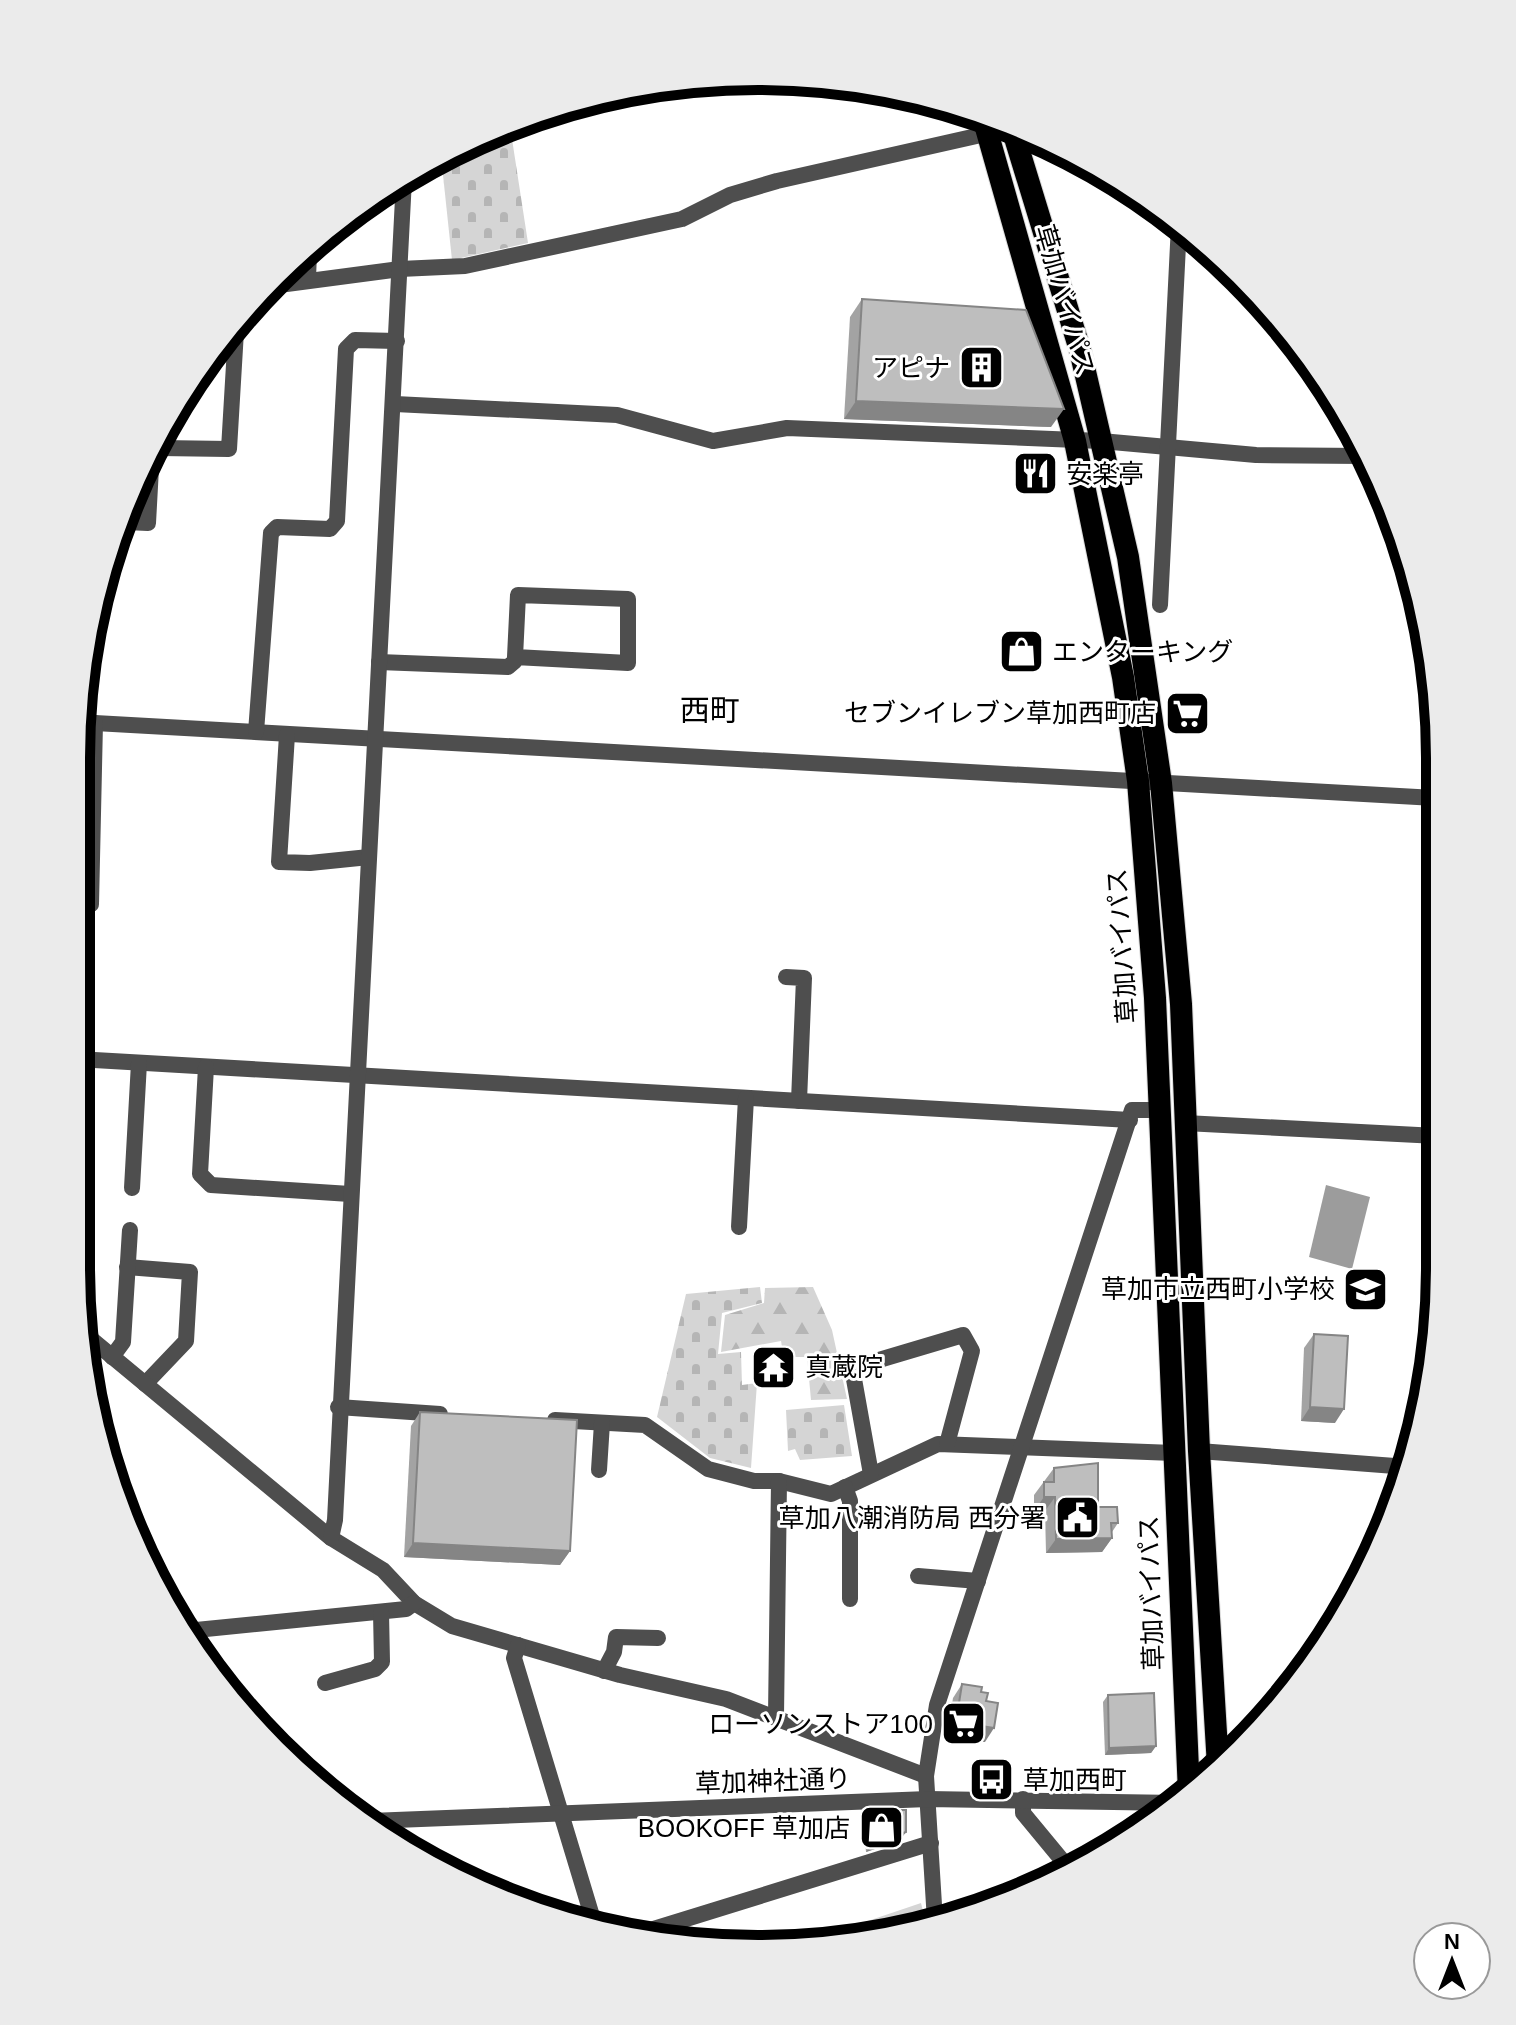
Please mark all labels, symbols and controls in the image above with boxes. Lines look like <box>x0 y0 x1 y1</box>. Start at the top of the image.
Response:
street label: 草加バイパス <box>1029 221 1101 379</box>
building icon: アピナ <box>957 344 1005 392</box>
place label: アピナ <box>872 353 950 383</box>
restaurant icon: 安楽亭 <box>1011 450 1059 498</box>
place label: 安楽亭 <box>1066 459 1144 489</box>
shop icon: エンターキング <box>997 628 1045 676</box>
place label: エンターキング <box>1052 637 1233 667</box>
supermarket icon: セブンイレブン草加西町店 <box>1163 689 1211 737</box>
district label: 西町 <box>680 694 740 727</box>
place label: セブンイレブン草加西町店 <box>844 698 1156 728</box>
street label: 草加バイパス <box>1102 867 1142 1025</box>
school or university icon: 草加市立西町小学校 <box>1342 1265 1390 1313</box>
place label: 草加市立西町小学校 <box>1101 1274 1335 1304</box>
temple icon: 真蔵院 <box>750 1343 798 1391</box>
place label: 真蔵院 <box>805 1352 883 1382</box>
public building icon: 草加八潮消防局 西分署 <box>1053 1494 1101 1542</box>
place label: 草加八潮消防局 西分署 <box>779 1503 1046 1533</box>
street label: 草加バイパス <box>1133 1515 1169 1671</box>
supermarket icon: ローソンストア100 <box>940 1700 988 1748</box>
place label: ローソンストア100 <box>708 1709 933 1739</box>
bus stop icon: 草加西町 <box>968 1756 1016 1804</box>
street label: 草加神社通り <box>695 1763 851 1799</box>
place label: 草加西町 <box>1023 1765 1127 1795</box>
shop icon: BOOKOFF 草加店 <box>857 1804 905 1852</box>
place label: BOOKOFF 草加店 <box>638 1813 850 1843</box>
north arrow <box>1412 1921 1492 2001</box>
text: N <box>1444 1929 1460 1954</box>

